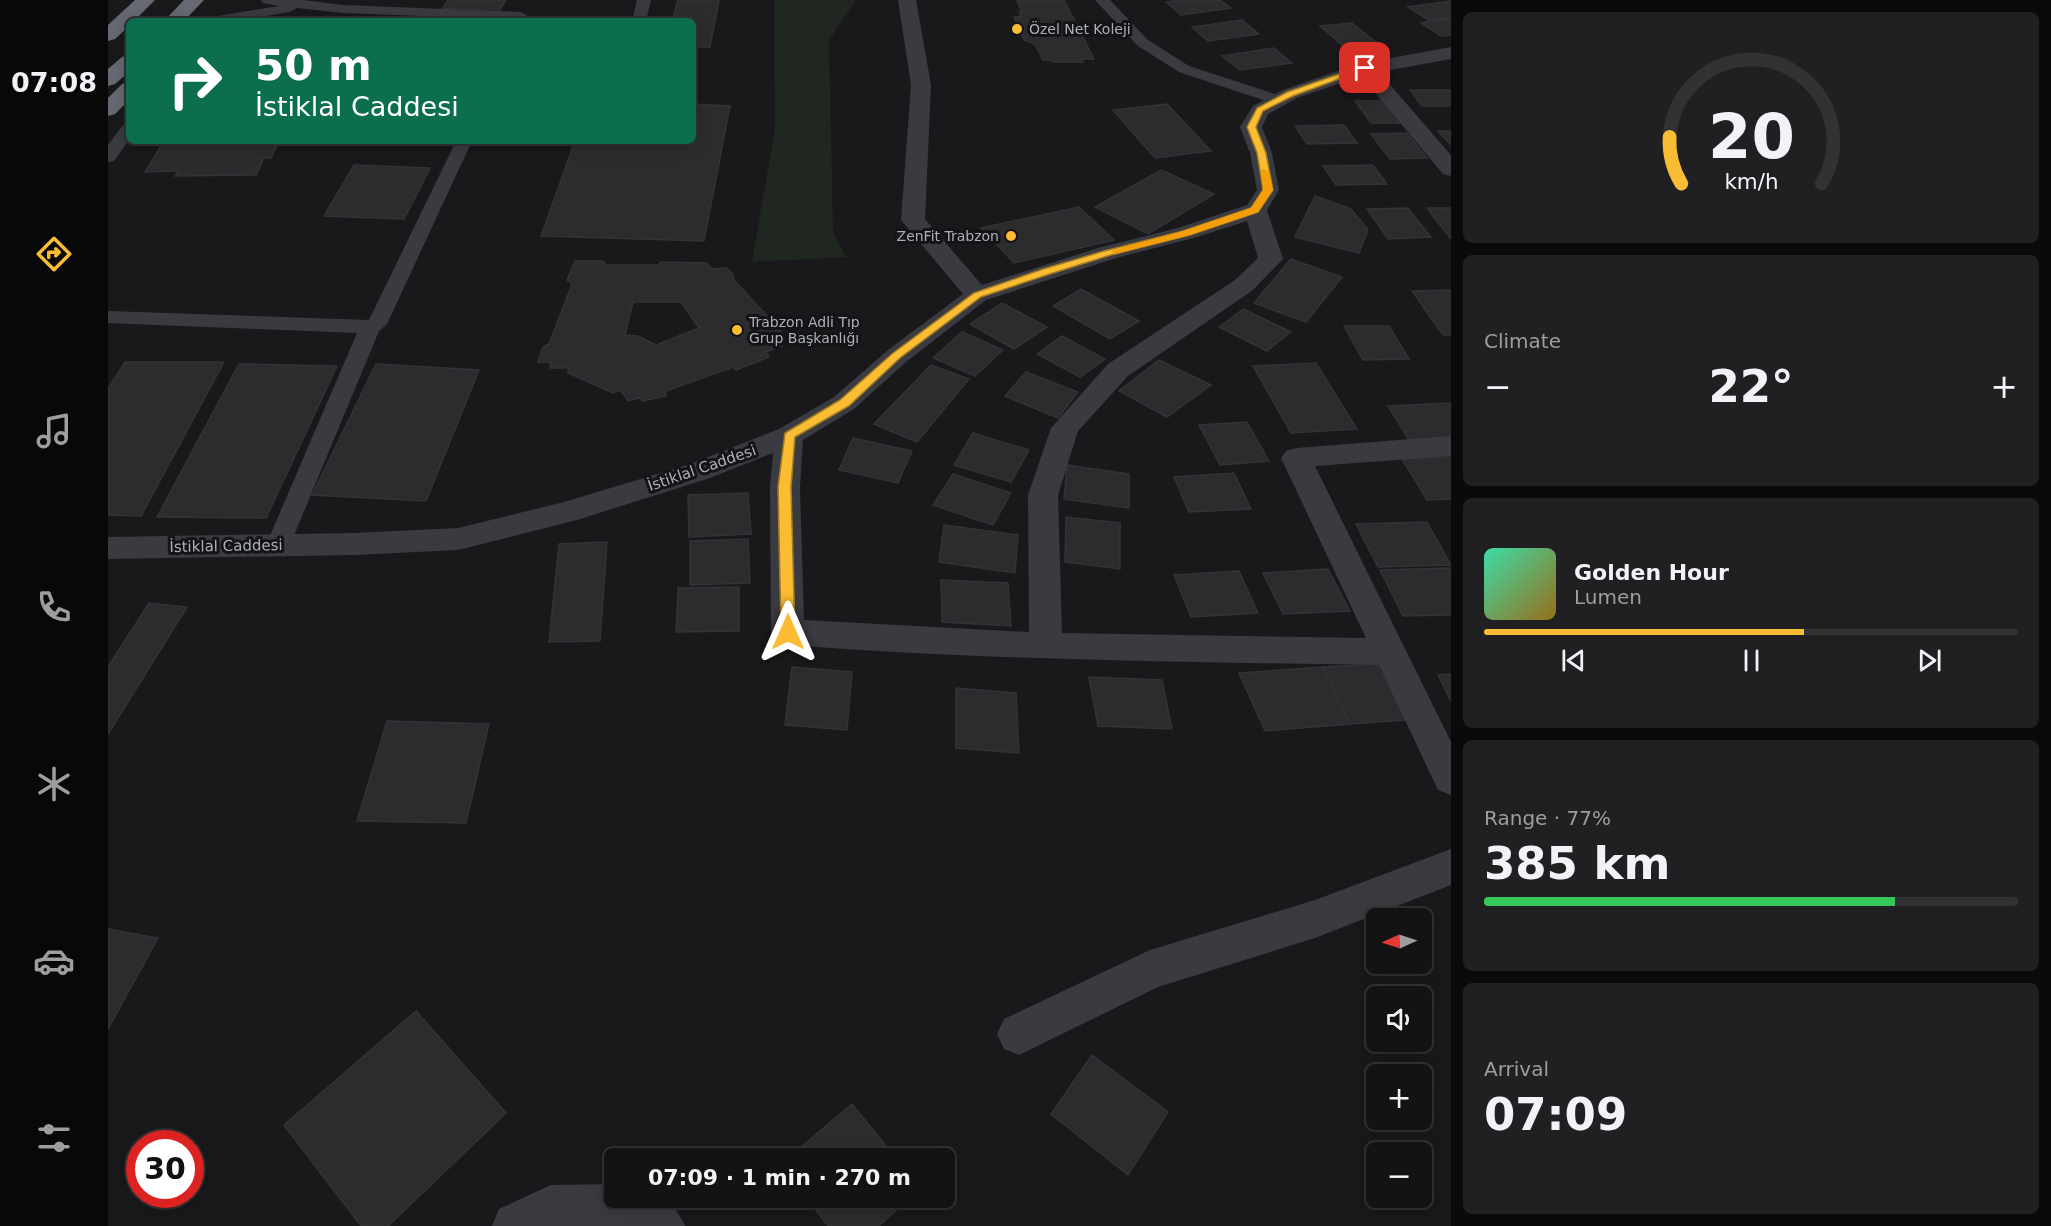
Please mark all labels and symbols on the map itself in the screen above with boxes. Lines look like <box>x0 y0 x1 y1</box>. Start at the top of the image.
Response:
place label: Özel Net Koleji <box>1029 20 1131 37</box>
marker: Özel Net Koleji <box>1010 22 1024 36</box>
pin <box>1339 42 1390 93</box>
place label: ZenFit Trabzon <box>897 228 999 244</box>
marker: ZenFit Trabzon <box>1004 229 1018 243</box>
place label: Trabzon Adli Tıp Grup Başkanlığı <box>748 314 860 346</box>
marker: Trabzon Adli Tıp Grup Başkanlığı <box>730 323 744 337</box>
street label: İstiklal Caddesi <box>645 440 758 495</box>
street label: İstiklal Caddesi <box>169 535 283 556</box>
position arrow <box>756 600 820 664</box>
north arrow <box>1366 908 1432 974</box>
speed limit sign: 30 <box>126 1130 204 1208</box>

